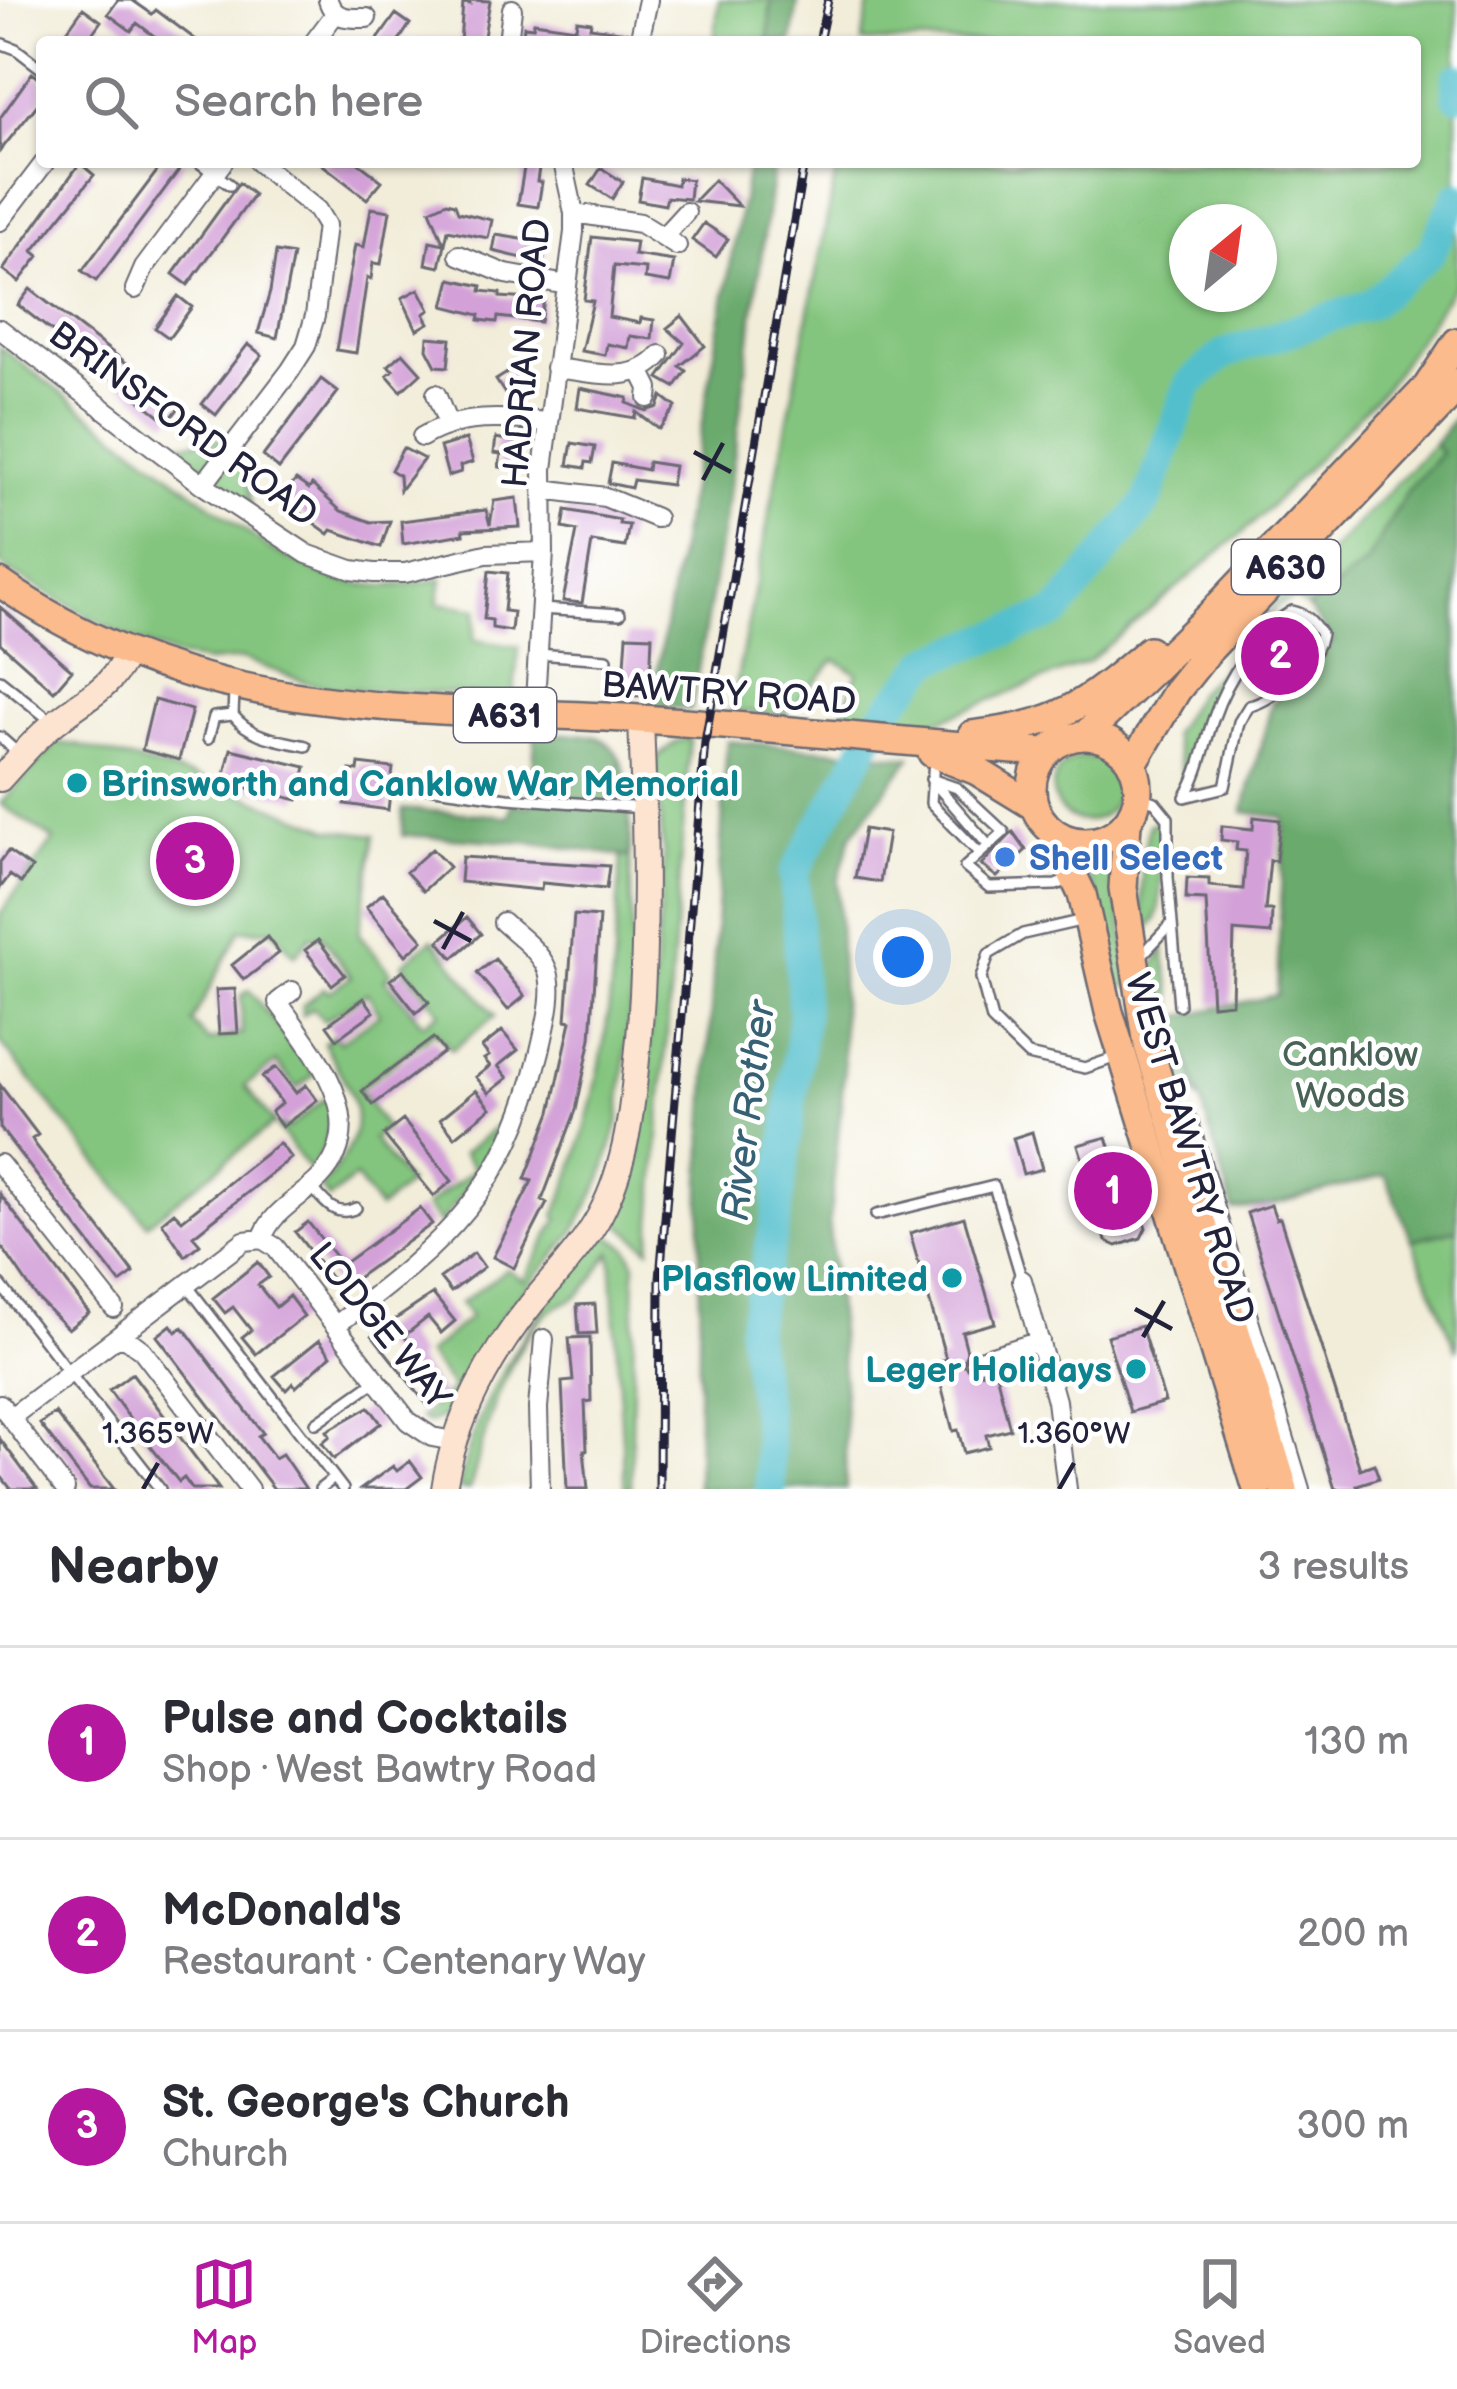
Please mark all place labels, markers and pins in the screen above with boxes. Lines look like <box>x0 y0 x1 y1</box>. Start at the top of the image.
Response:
pin: 2 <box>1241 611 1319 701</box>
place label: Brinsworth and Canklow War Memorial <box>101 764 739 807</box>
marker: Brinsworth and Canklow War Memorial <box>64 770 90 796</box>
pin: 3 <box>156 816 234 906</box>
place label: Shell Select <box>1029 838 1223 881</box>
marker: Shell Select <box>992 844 1018 870</box>
pin: 1 <box>1074 1146 1152 1236</box>
place label: Plasflow Limited <box>661 1259 928 1302</box>
marker: Plasflow Limited <box>939 1265 965 1291</box>
place label: Leger Holidays <box>865 1350 1112 1393</box>
marker: Leger Holidays <box>1123 1356 1149 1382</box>

